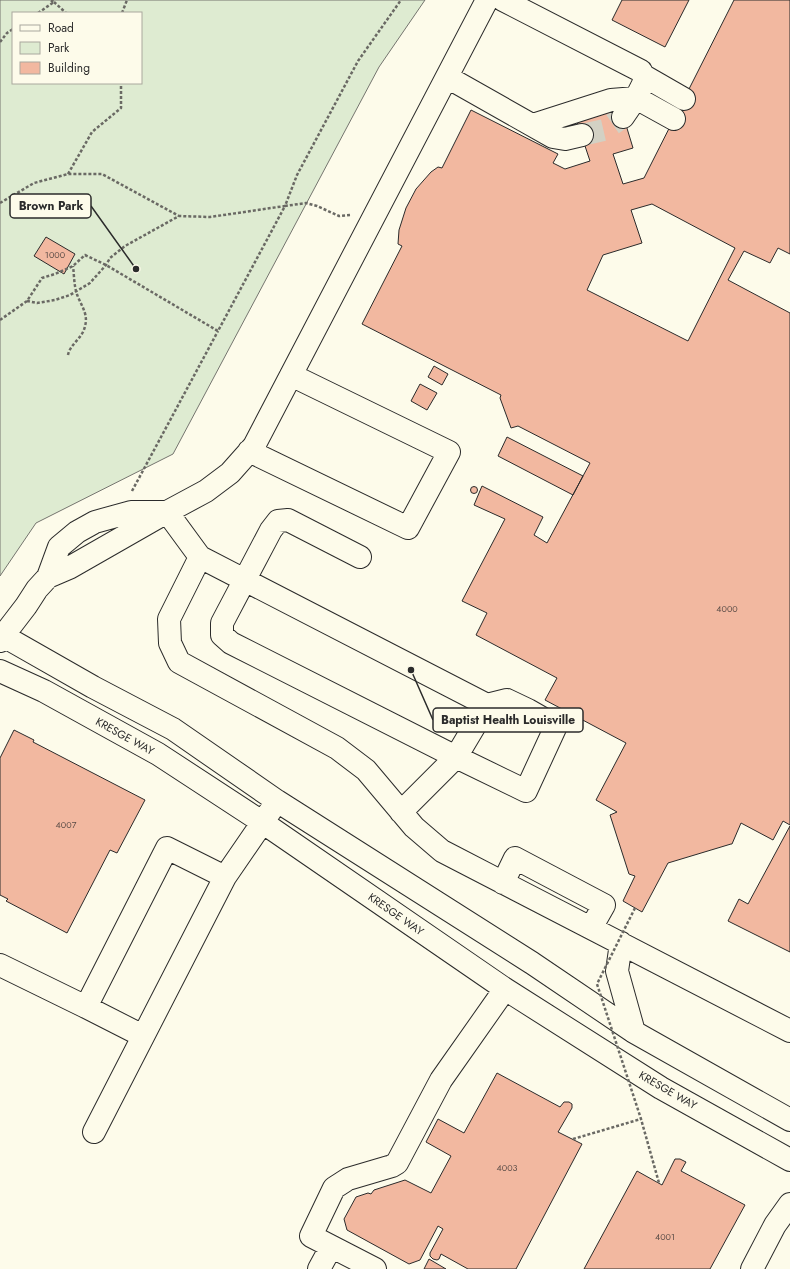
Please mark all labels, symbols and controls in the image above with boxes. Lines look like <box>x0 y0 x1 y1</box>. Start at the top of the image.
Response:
legend <box>12 12 142 84</box>
text: Road <box>48 19 74 37</box>
text: Park <box>48 39 70 57</box>
text: Building <box>48 59 90 77</box>
callout: Brown Park <box>10 194 91 218</box>
text: Brown Park <box>19 197 83 215</box>
house number: 1000 <box>45 248 66 261</box>
house number: 4000 <box>716 602 738 615</box>
callout: Baptist Health Louisville <box>433 708 583 732</box>
text: Baptist Health Louisville <box>441 711 575 729</box>
street label: KRESGE WAY <box>93 713 158 759</box>
house number: 4007 <box>56 818 77 831</box>
street label: KRESGE WAY <box>365 889 428 940</box>
street label: KRESGE WAY <box>636 1067 701 1114</box>
house number: 4003 <box>497 1161 518 1174</box>
house number: 4001 <box>655 1230 675 1243</box>

